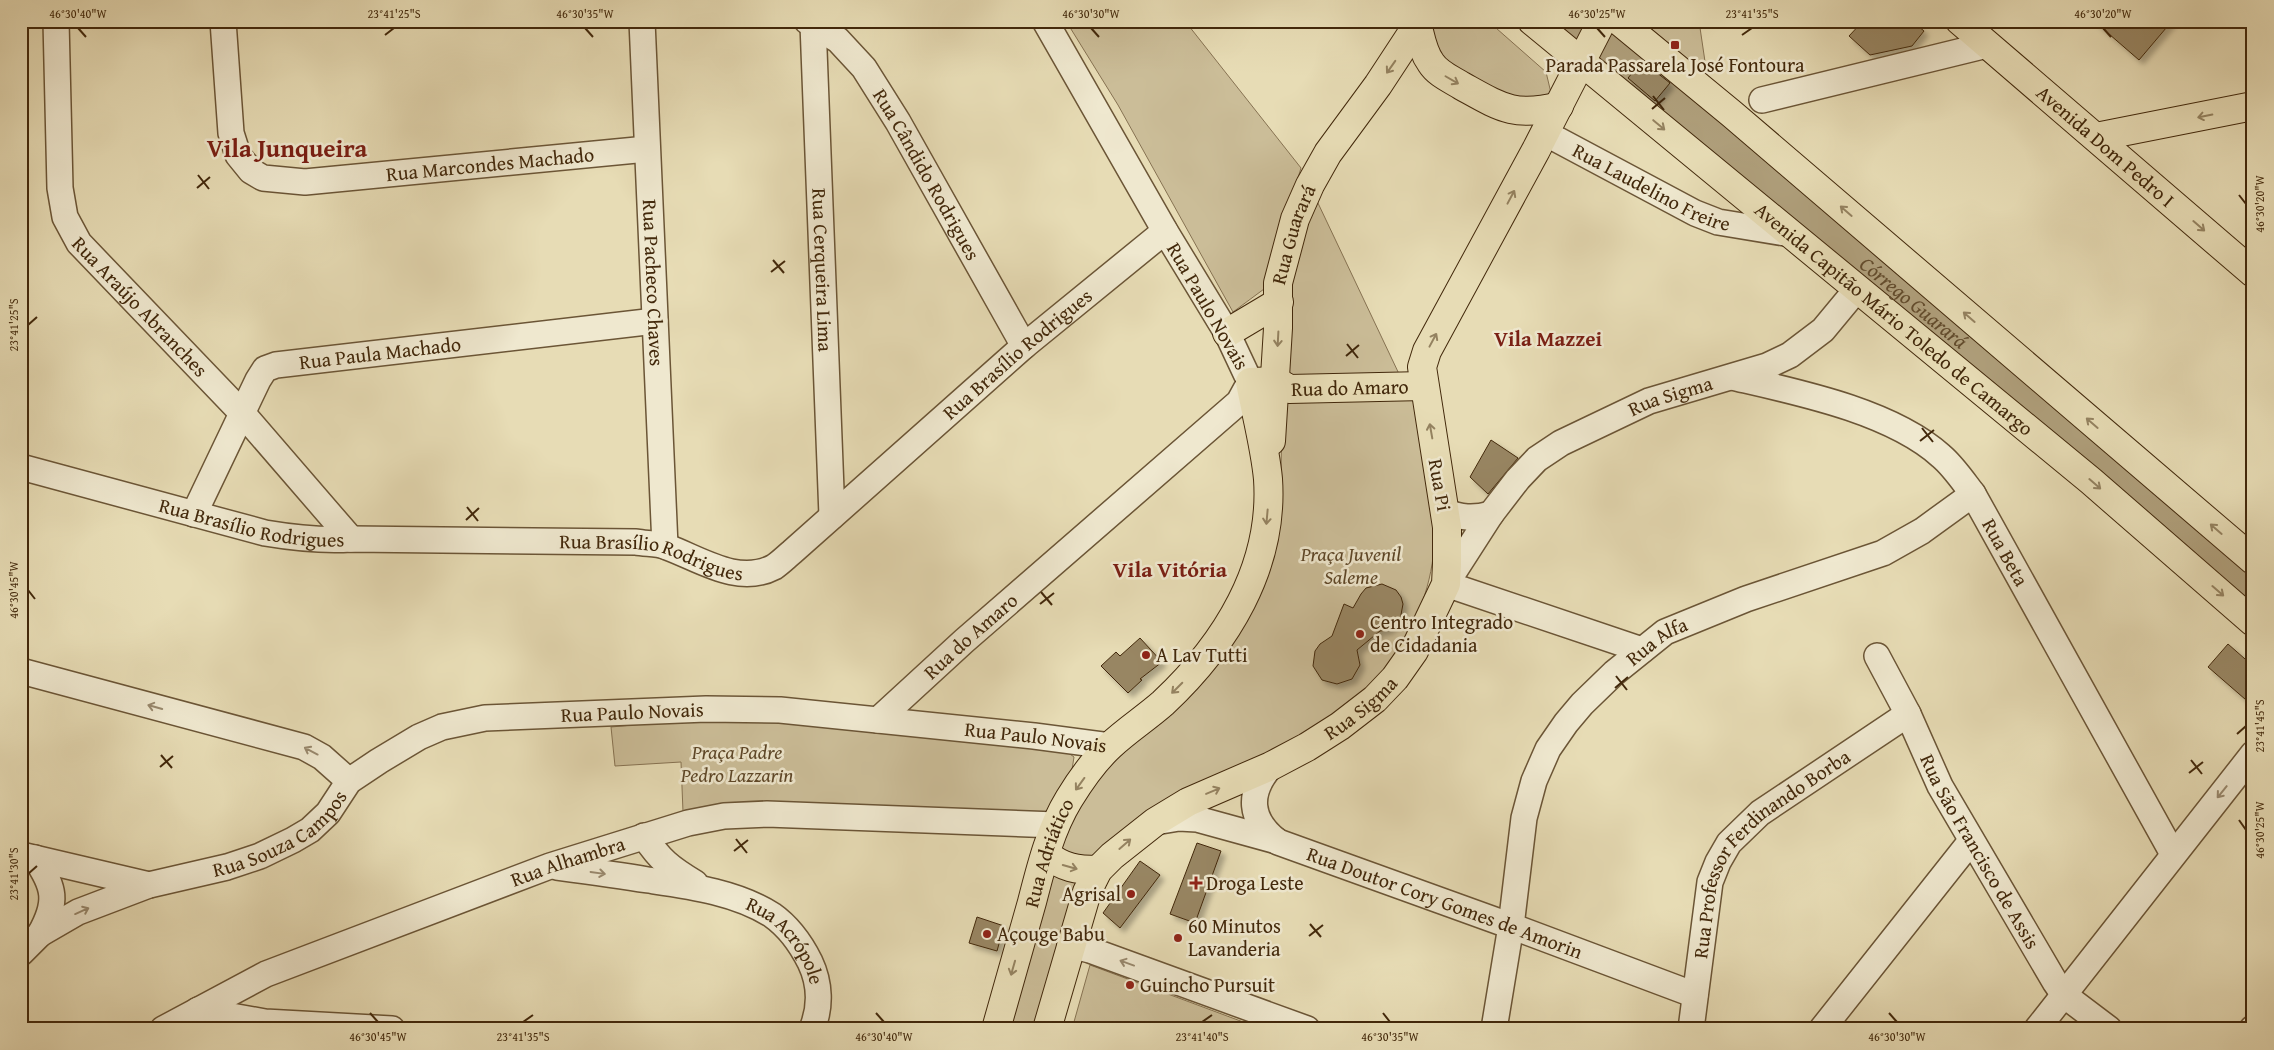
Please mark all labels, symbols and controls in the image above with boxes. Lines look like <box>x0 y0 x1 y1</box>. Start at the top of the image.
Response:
text: 46°30'40"W <box>49 5 108 22</box>
text: 23°41'25"S <box>367 5 421 22</box>
text: 46°30'35"W <box>556 5 615 22</box>
text: 46°30'30"W <box>1062 5 1121 22</box>
text: 46°30'25"W <box>1568 5 1627 22</box>
text: 23°41'35"S <box>1725 5 1779 22</box>
text: 46°30'20"W <box>2074 5 2133 22</box>
marker: Parada Passarela José Fontoura <box>1669 39 1681 51</box>
place label: Parada Passarela José Fontoura <box>1546 50 1805 79</box>
one-way arrow <box>1386 60 1396 74</box>
one-way arrow <box>1444 75 1459 85</box>
street label: Avenida Dom Pedro I <box>2030 78 2181 214</box>
street label: Rua Cândido Rodrigues <box>866 82 988 265</box>
one-way arrow <box>2197 112 2213 121</box>
one-way arrow <box>1653 119 1666 131</box>
district label: Vila Junqueira <box>207 130 368 166</box>
street label: Rua Laudelino Freire <box>1568 135 1732 238</box>
street label: Rua Marcondes Machado <box>385 139 595 188</box>
text: 46°30'20"W <box>2251 174 2268 233</box>
street label: Rua Guarará <box>1263 179 1323 288</box>
street label: Rua Cerqueira Lima <box>805 187 841 353</box>
one-way arrow <box>1506 190 1516 205</box>
street label: Avenida Capitão Mário Toledo de Camargo <box>1749 195 2040 442</box>
street label: Rua Pacheco Chaves <box>636 199 672 367</box>
one-way arrow <box>1839 206 1852 217</box>
one-way arrow <box>2193 221 2206 232</box>
street label: Rua Araújo Abranches <box>66 229 215 383</box>
street label: Rua Paulo Novais <box>1160 237 1257 375</box>
water label: Córrego Guarará <box>1853 249 1975 356</box>
street label: Rua Brasílio Rodrigues <box>936 281 1098 426</box>
text: 23°41'25"S <box>5 298 22 352</box>
one-way arrow <box>1963 312 1976 323</box>
district label: Vila Mazzei <box>1494 323 1603 354</box>
street label: Rua Paula Machado <box>297 329 463 376</box>
one-way arrow <box>1273 330 1282 346</box>
one-way arrow <box>1429 333 1438 348</box>
street label: Rua Sigma <box>1623 368 1716 423</box>
street label: Rua do Amaro <box>1291 371 1409 403</box>
one-way arrow <box>2086 417 2099 428</box>
one-way arrow <box>1425 424 1435 440</box>
street label: Rua Pi <box>1422 457 1459 514</box>
one-way arrow <box>2089 479 2102 490</box>
street label: Rua Brasílio Rodrigues <box>156 490 345 554</box>
one-way arrow <box>1262 508 1272 524</box>
street label: Rua Beta <box>1975 513 2037 592</box>
one-way arrow <box>2209 523 2222 534</box>
street label: Rua Brasílio Rodrigues <box>559 526 745 587</box>
park label: Praça Juvenil Saleme <box>1300 539 1401 591</box>
district label: Vila Vitória <box>1113 553 1228 585</box>
text: 46°30'45"W <box>5 560 22 619</box>
one-way arrow <box>2211 585 2224 597</box>
street label: Rua do Amaro <box>917 586 1024 686</box>
place label: Centro Integrado de Cidadania <box>1370 607 1513 659</box>
street label: Rua Alfa <box>1619 609 1692 672</box>
marker: Centro Integrado de Cidadania <box>1354 628 1366 640</box>
place label: A Lav Tutti <box>1156 640 1248 669</box>
marker: A Lav Tutti <box>1140 649 1152 661</box>
street label: Rua Sigma <box>1318 669 1404 747</box>
one-way arrow <box>1171 682 1184 694</box>
street label: Rua Paulo Novais <box>560 694 704 729</box>
text: 23°41'45"S <box>2251 699 2268 753</box>
one-way arrow <box>147 701 163 711</box>
street label: Rua Paulo Novais <box>963 714 1109 759</box>
park label: Praça Padre Pedro Lazzarin <box>680 737 793 789</box>
street label: Rua Professor Ferdinando Borba <box>1685 741 1856 960</box>
one-way arrow <box>304 746 319 755</box>
street label: Rua São Francisco de Assis <box>1913 749 2047 954</box>
one-way arrow <box>1075 776 1085 790</box>
street label: Rua Souza Campos <box>210 784 353 884</box>
one-way arrow <box>2217 785 2228 798</box>
one-way arrow <box>1205 786 1221 795</box>
street label: Rua Adriático <box>1016 792 1081 910</box>
text: 46°30'25"W <box>2251 800 2268 859</box>
street label: Rua Alhambra <box>506 828 629 894</box>
one-way arrow <box>1119 839 1132 850</box>
street label: Rua Doutor Cory Gomes de Amorin <box>1303 839 1587 966</box>
text: 23°41'30"S <box>5 847 22 901</box>
one-way arrow <box>1062 863 1078 873</box>
one-way arrow <box>590 868 606 878</box>
place label: Droga Leste <box>1206 868 1304 897</box>
marker: Droga Leste <box>1190 877 1202 889</box>
place label: Agrisal <box>1062 879 1121 908</box>
marker: Agrisal <box>1125 888 1137 900</box>
street label: Rua Acrópole <box>742 889 832 987</box>
one-way arrow <box>74 905 89 915</box>
place label: 60 Minutos Lavanderia <box>1188 911 1281 963</box>
place label: Açouge Babu <box>997 919 1105 948</box>
marker: Açouge Babu <box>981 928 993 940</box>
marker: 60 Minutos Lavanderia <box>1172 932 1184 944</box>
one-way arrow <box>1120 958 1135 967</box>
one-way arrow <box>1008 959 1018 975</box>
place label: Guincho Pursuit <box>1140 970 1275 999</box>
marker: Guincho Pursuit <box>1124 979 1136 991</box>
text: 46°30'45"W <box>349 1028 408 1045</box>
text: 23°41'35"S <box>496 1028 550 1045</box>
text: 46°30'40"W <box>855 1028 914 1045</box>
text: 23°41'40"S <box>1175 1028 1229 1045</box>
text: 46°30'35"W <box>1361 1028 1420 1045</box>
text: 46°30'30"W <box>1868 1028 1927 1045</box>

